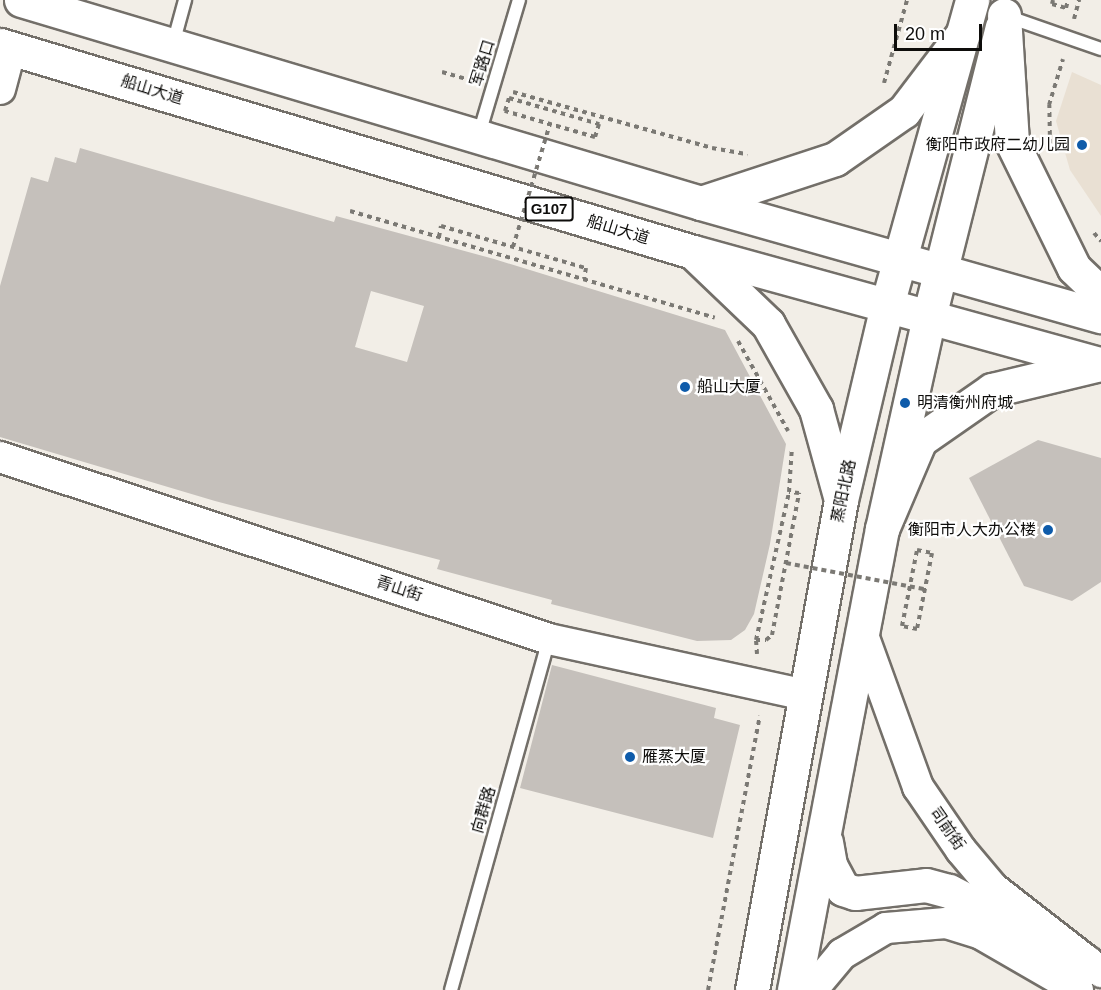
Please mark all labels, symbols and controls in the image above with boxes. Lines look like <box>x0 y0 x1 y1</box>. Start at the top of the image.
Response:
scale bar <box>897 12 986 50</box>
text: 20 m <box>905 24 945 44</box>
street label: 军路口 <box>467 37 499 89</box>
street label: 船山大道 <box>119 71 185 109</box>
place label: 衡阳市政府二幼儿园 <box>926 135 1070 155</box>
marker: 衡阳市政府二幼儿园 <box>1075 138 1089 152</box>
road number: G107 <box>524 197 574 221</box>
street label: 船山大道 <box>585 211 651 249</box>
place label: 船山大厦 <box>697 377 761 397</box>
marker: 船山大厦 <box>678 380 692 394</box>
place label: 明清衡州府城 <box>917 393 1013 413</box>
marker: 明清衡州府城 <box>898 396 912 410</box>
street label: 蒸阳北路 <box>828 458 860 524</box>
place label: 衡阳市人大办公楼 <box>908 520 1036 540</box>
marker: 衡阳市人大办公楼 <box>1041 523 1055 537</box>
street label: 青山街 <box>373 572 425 606</box>
place label: 雁蒸大厦 <box>642 747 706 767</box>
marker: 雁蒸大厦 <box>623 750 637 764</box>
street label: 向群路 <box>468 784 500 836</box>
street label: 司前街 <box>925 804 969 854</box>

